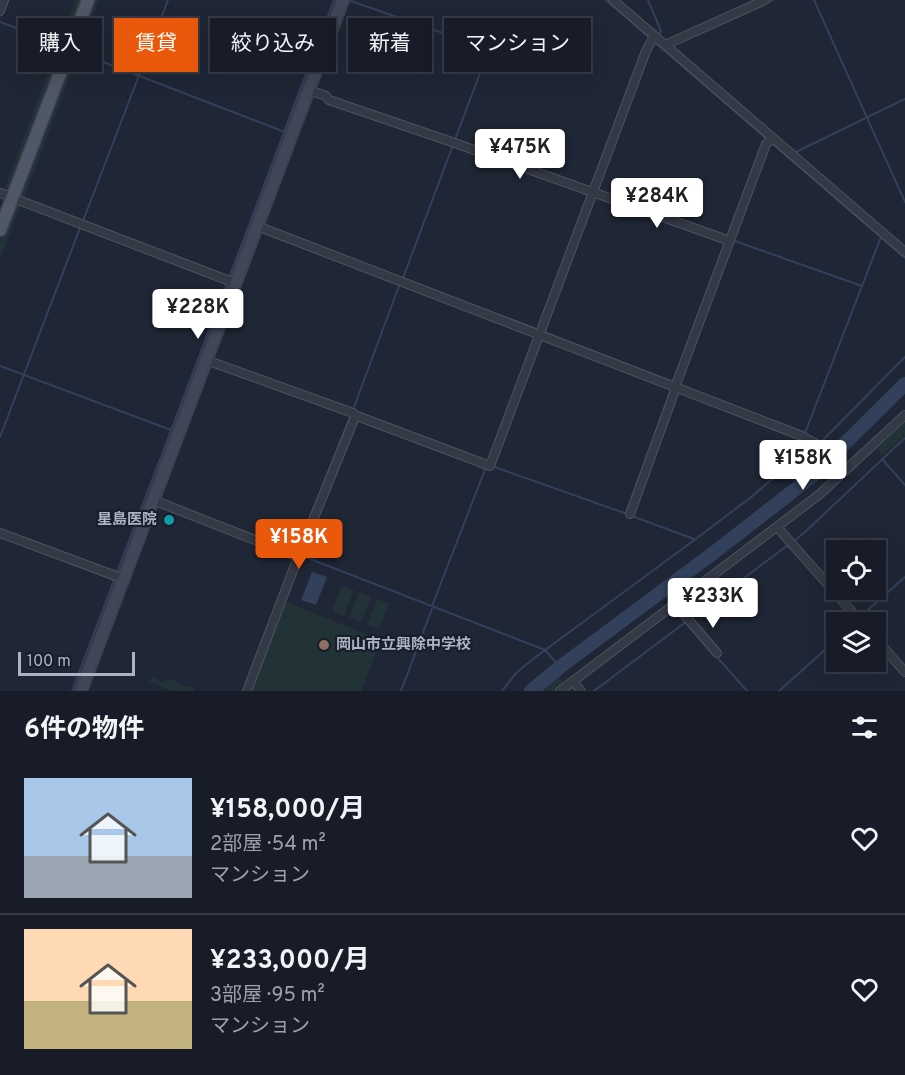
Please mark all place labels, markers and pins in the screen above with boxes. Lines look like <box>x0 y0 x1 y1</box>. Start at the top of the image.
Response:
pin: ¥475K <box>478 129 562 180</box>
pin: ¥284K <box>615 178 699 229</box>
pin: ¥228K <box>156 289 240 340</box>
pin: ¥158K <box>761 440 845 491</box>
place label: 星島医院 <box>97 510 157 530</box>
marker: 星島医院 <box>162 513 176 527</box>
pin: ¥158K <box>257 519 341 570</box>
pin: ¥233K <box>671 578 755 629</box>
place label: 岡山市立興除中学校 <box>336 636 471 655</box>
marker: 岡山市立興除中学校 <box>317 638 331 652</box>

